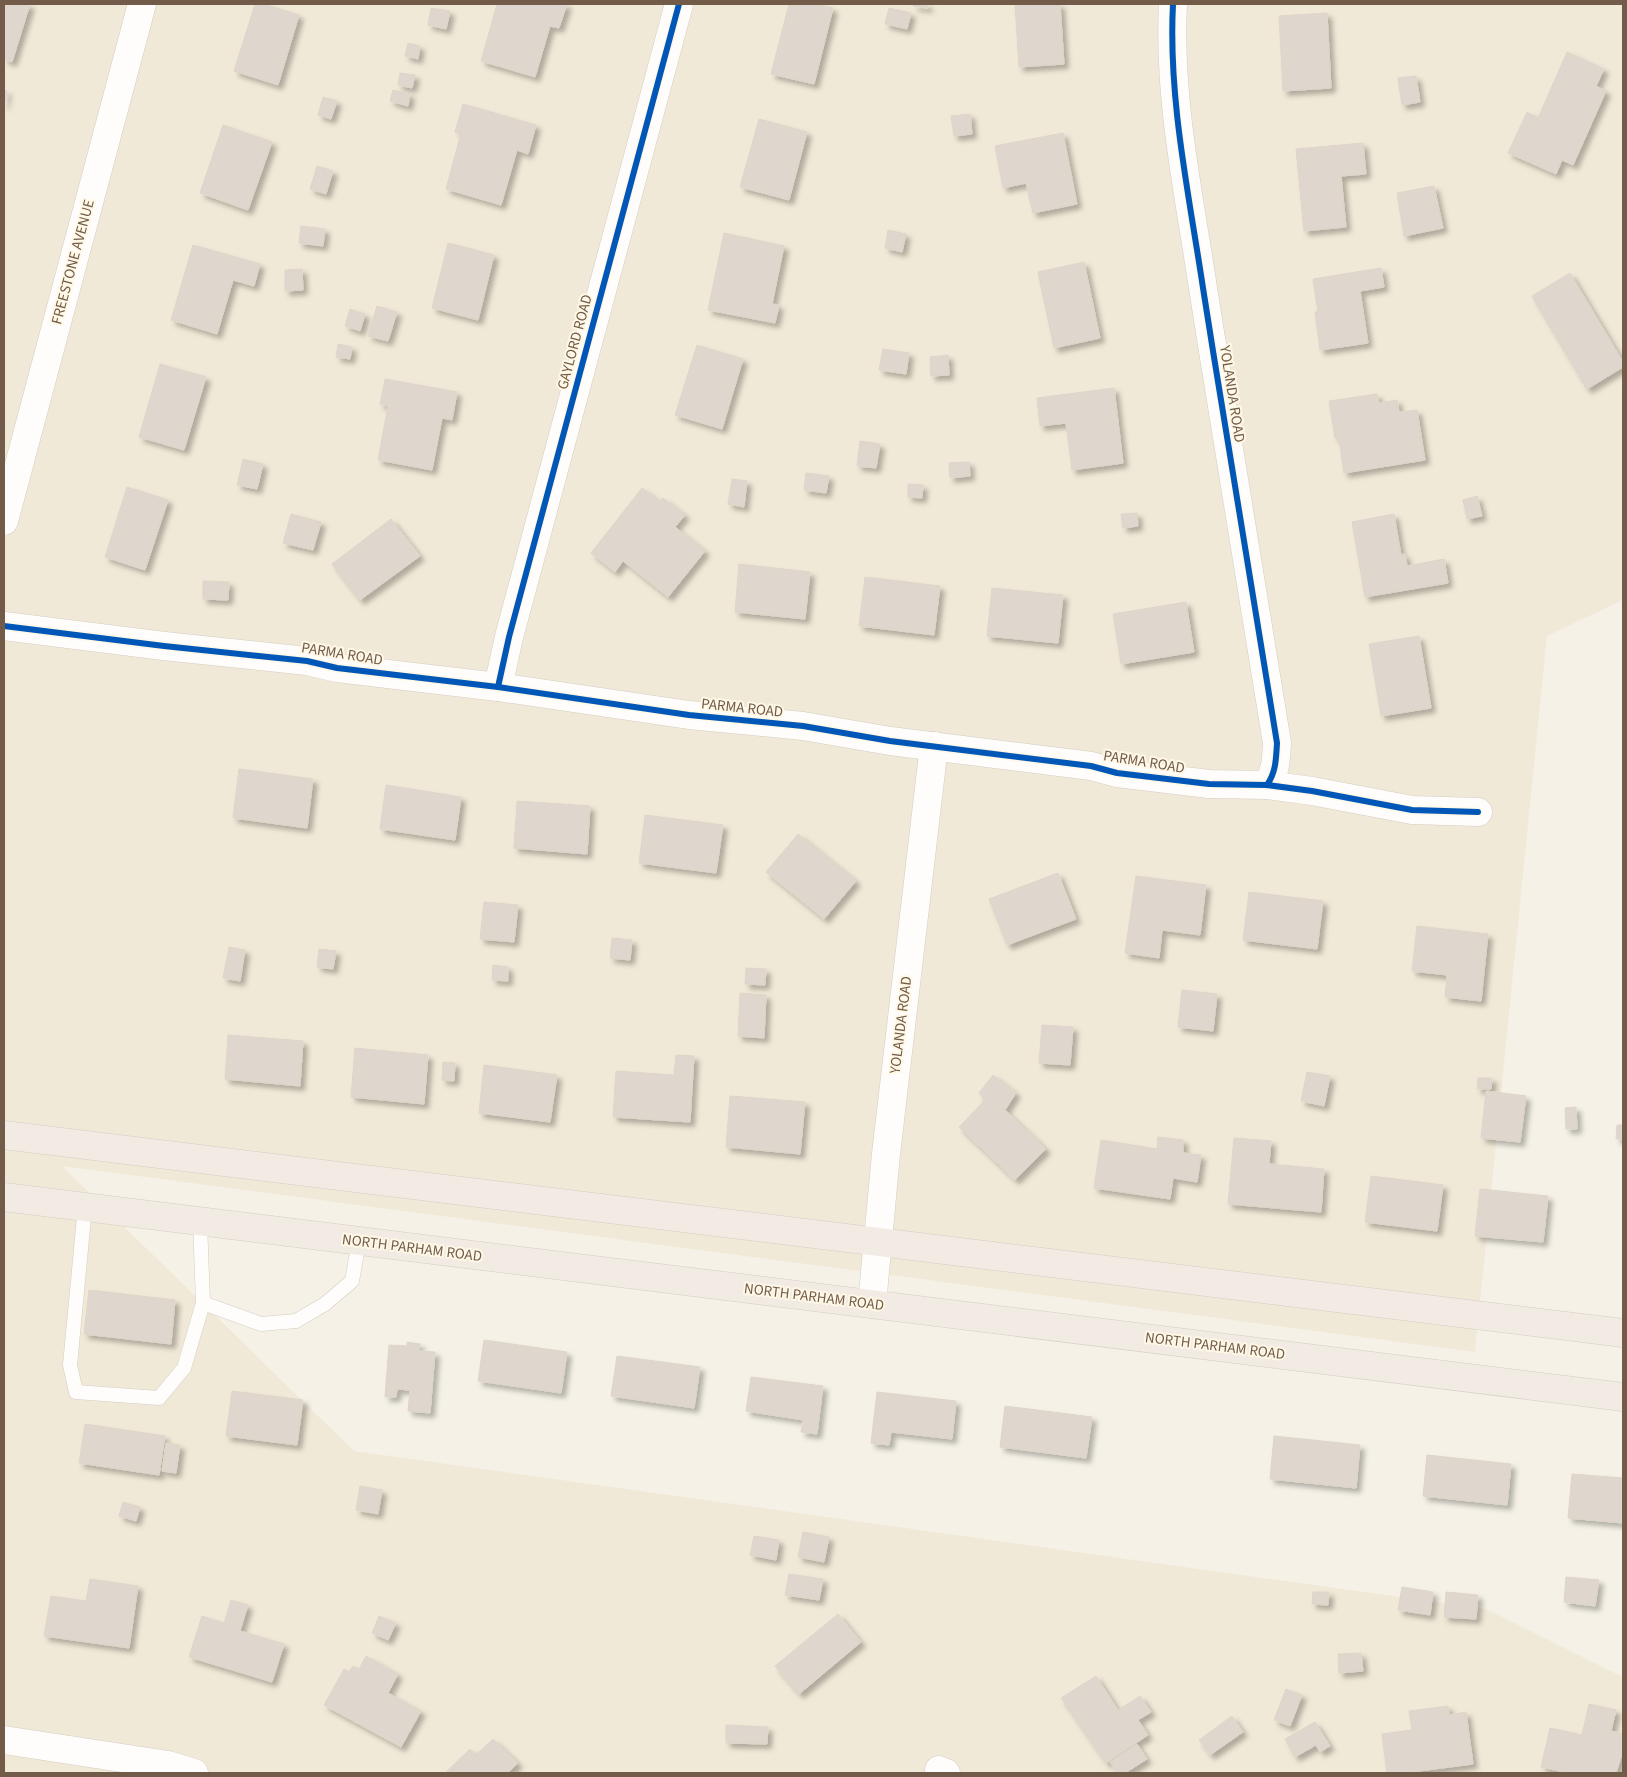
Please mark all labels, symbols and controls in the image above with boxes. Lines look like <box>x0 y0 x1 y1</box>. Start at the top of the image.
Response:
street label: FREESTONE AVENUE <box>46 197 100 327</box>
street label: GAYLORD ROAD <box>552 292 598 392</box>
street label: YOLANDA ROAD <box>1214 343 1250 444</box>
street label: PARMA ROAD <box>300 637 384 671</box>
street label: PARMA ROAD <box>700 693 784 723</box>
street label: PARMA ROAD <box>1102 745 1186 779</box>
street label: YOLANDA ROAD <box>884 975 917 1076</box>
street label: NORTH PARHAM ROAD <box>341 1229 483 1267</box>
street label: NORTH PARHAM ROAD <box>743 1278 885 1316</box>
street label: NORTH PARHAM ROAD <box>1144 1327 1286 1365</box>

